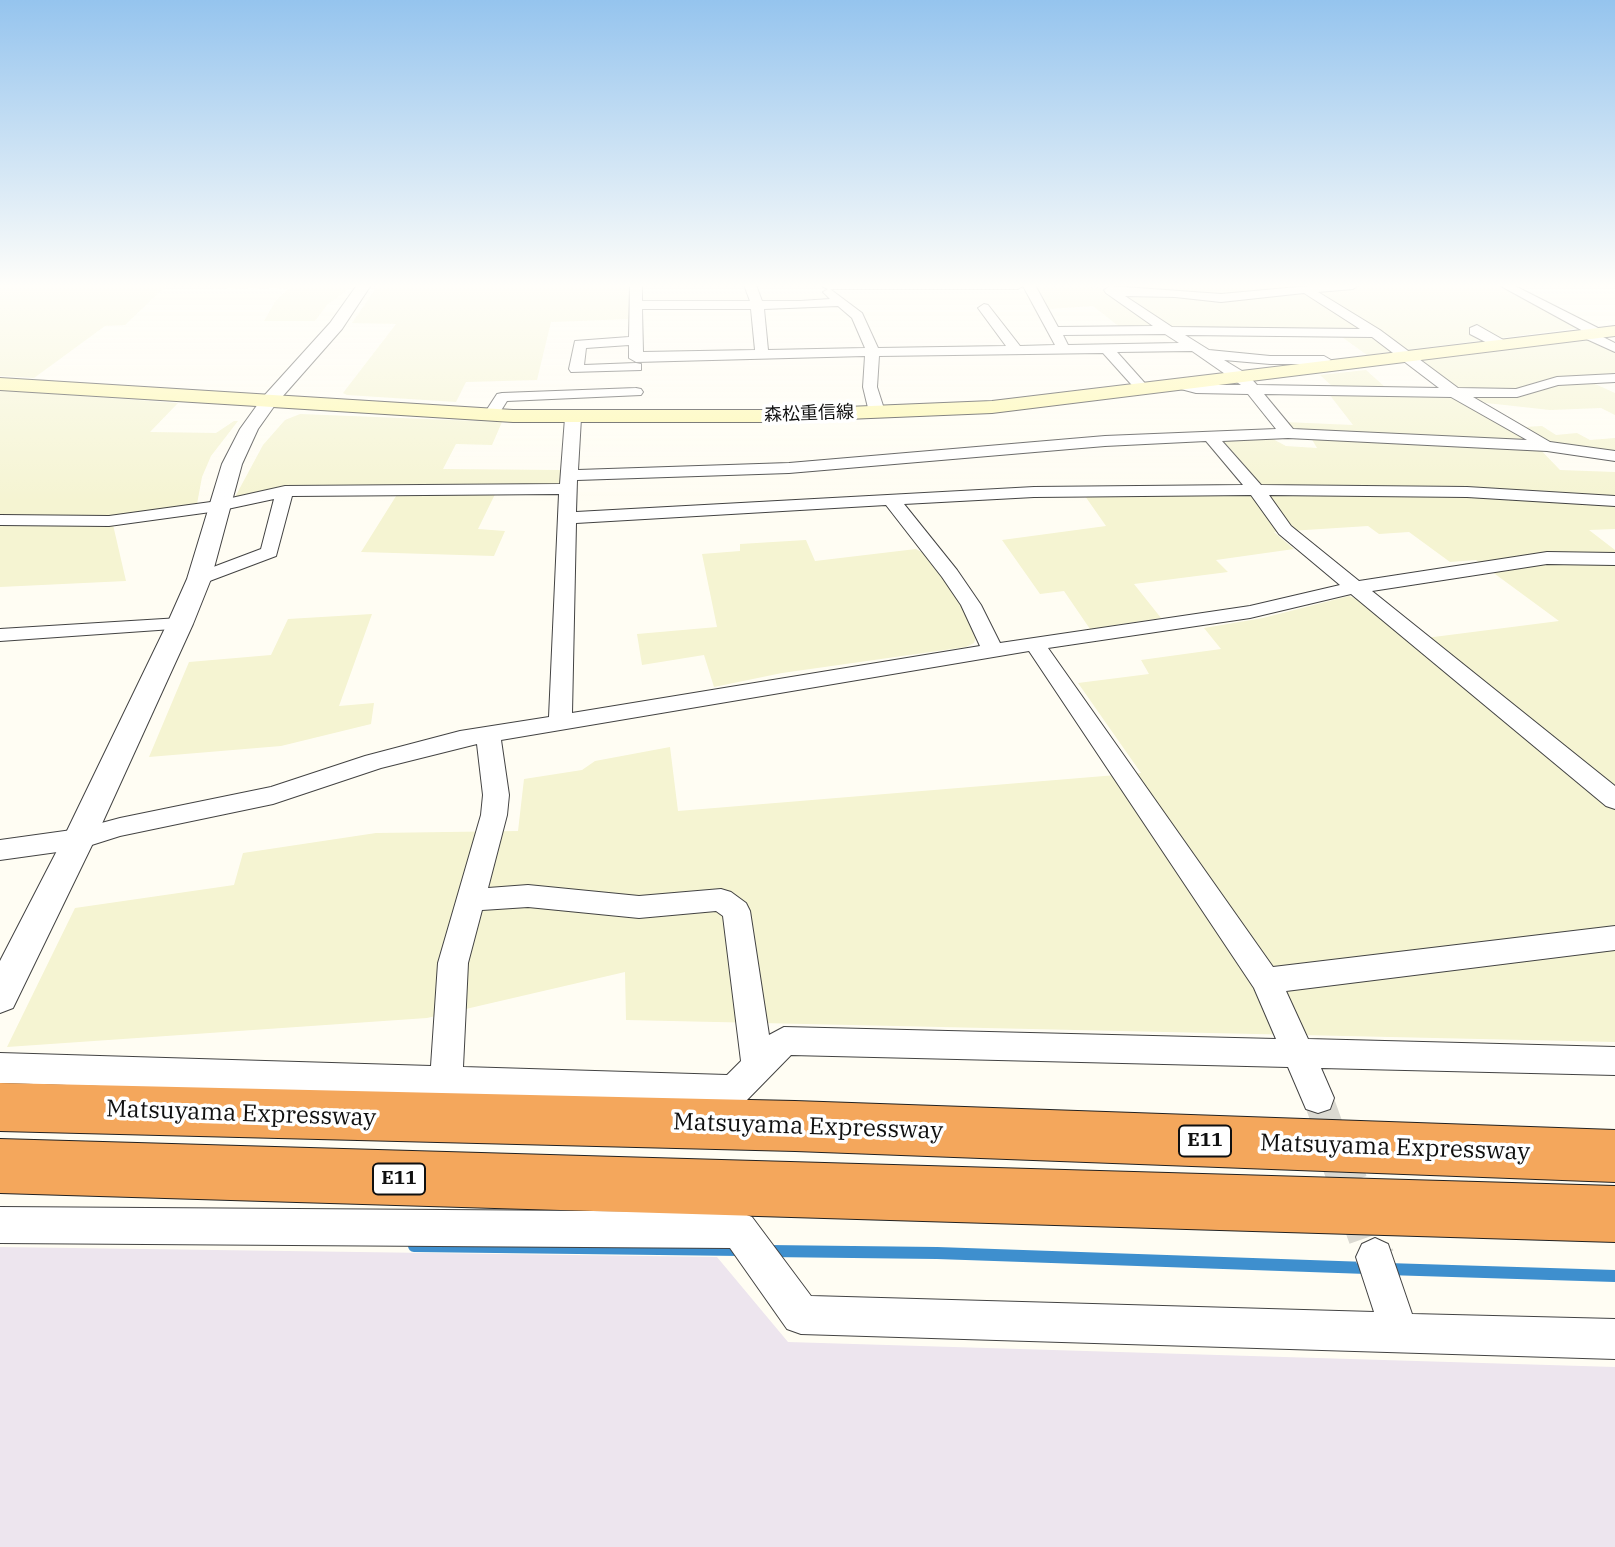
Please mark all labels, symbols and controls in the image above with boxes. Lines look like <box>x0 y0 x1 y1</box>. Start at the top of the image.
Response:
street label: 森松重信線 <box>764 402 854 426</box>
street label: Matsuyama Expressway <box>105 1095 377 1133</box>
street label: Matsuyama Expressway <box>672 1108 944 1146</box>
road number: E11 <box>1179 1126 1231 1156</box>
street label: Matsuyama Expressway <box>1259 1129 1531 1167</box>
road number: E11 <box>373 1163 425 1194</box>

